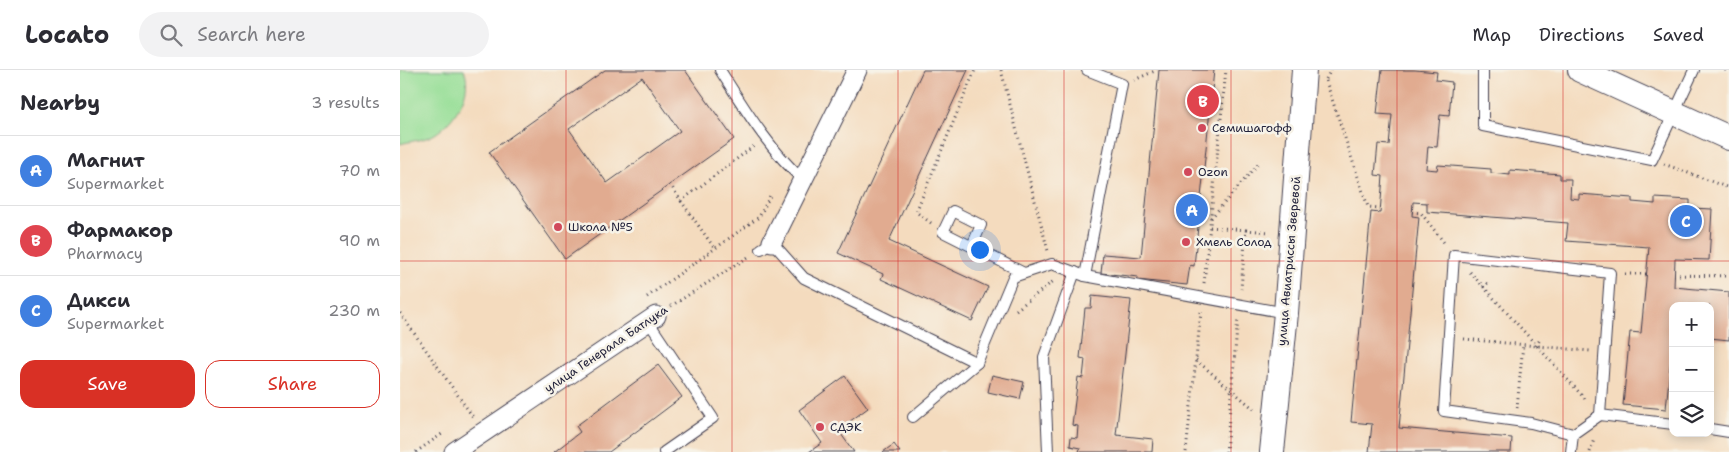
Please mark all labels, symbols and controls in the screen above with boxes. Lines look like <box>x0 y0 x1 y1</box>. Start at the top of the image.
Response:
search box <box>139 12 489 57</box>
text: Locato <box>25 19 109 51</box>
icon: search <box>157 21 185 49</box>
text: Search here <box>197 22 306 47</box>
text: Map <box>1473 23 1511 47</box>
text: Directions <box>1539 23 1625 47</box>
text: Saved <box>1653 23 1704 47</box>
pin: B <box>1187 82 1219 120</box>
text: Nearby <box>20 89 100 117</box>
text: 3 results <box>311 92 380 113</box>
place label: Семишагофф <box>1212 120 1292 136</box>
marker: Семишагофф <box>1196 122 1208 134</box>
text: Магнит <box>67 148 145 173</box>
text: A <box>30 160 42 181</box>
text: 70 m <box>339 160 380 181</box>
place label: Ozon <box>1198 164 1228 180</box>
marker: Ozon <box>1182 166 1194 178</box>
text: Supermarket <box>67 173 164 194</box>
street label: улица Авиатриссы Зверевой <box>1274 175 1304 347</box>
pin: A <box>1176 191 1208 229</box>
pin: C <box>1670 202 1702 240</box>
text: Фармакор <box>67 218 173 243</box>
place label: Школа №5 <box>568 219 633 235</box>
marker: Школа №5 <box>552 221 564 233</box>
text: B <box>31 230 41 251</box>
text: 90 m <box>339 230 380 251</box>
place label: Хмель Солод <box>1196 234 1272 250</box>
marker: Хмель Солод <box>1180 236 1192 248</box>
your location <box>967 237 993 263</box>
text: Pharmacy <box>67 243 143 264</box>
text: Дикси <box>67 288 130 313</box>
text: C <box>31 300 41 321</box>
text: 230 m <box>328 300 380 321</box>
street label: улица Генерала Батлука <box>541 301 671 396</box>
map controls <box>1669 302 1714 437</box>
button: + <box>1669 302 1714 347</box>
text: Supermarket <box>67 313 164 334</box>
button: − <box>1669 347 1714 392</box>
button: Save <box>20 360 195 408</box>
button: Share <box>205 360 380 408</box>
button: layers <box>1669 392 1714 437</box>
place label: СДЭК <box>830 419 862 435</box>
marker: СДЭК <box>814 421 826 433</box>

